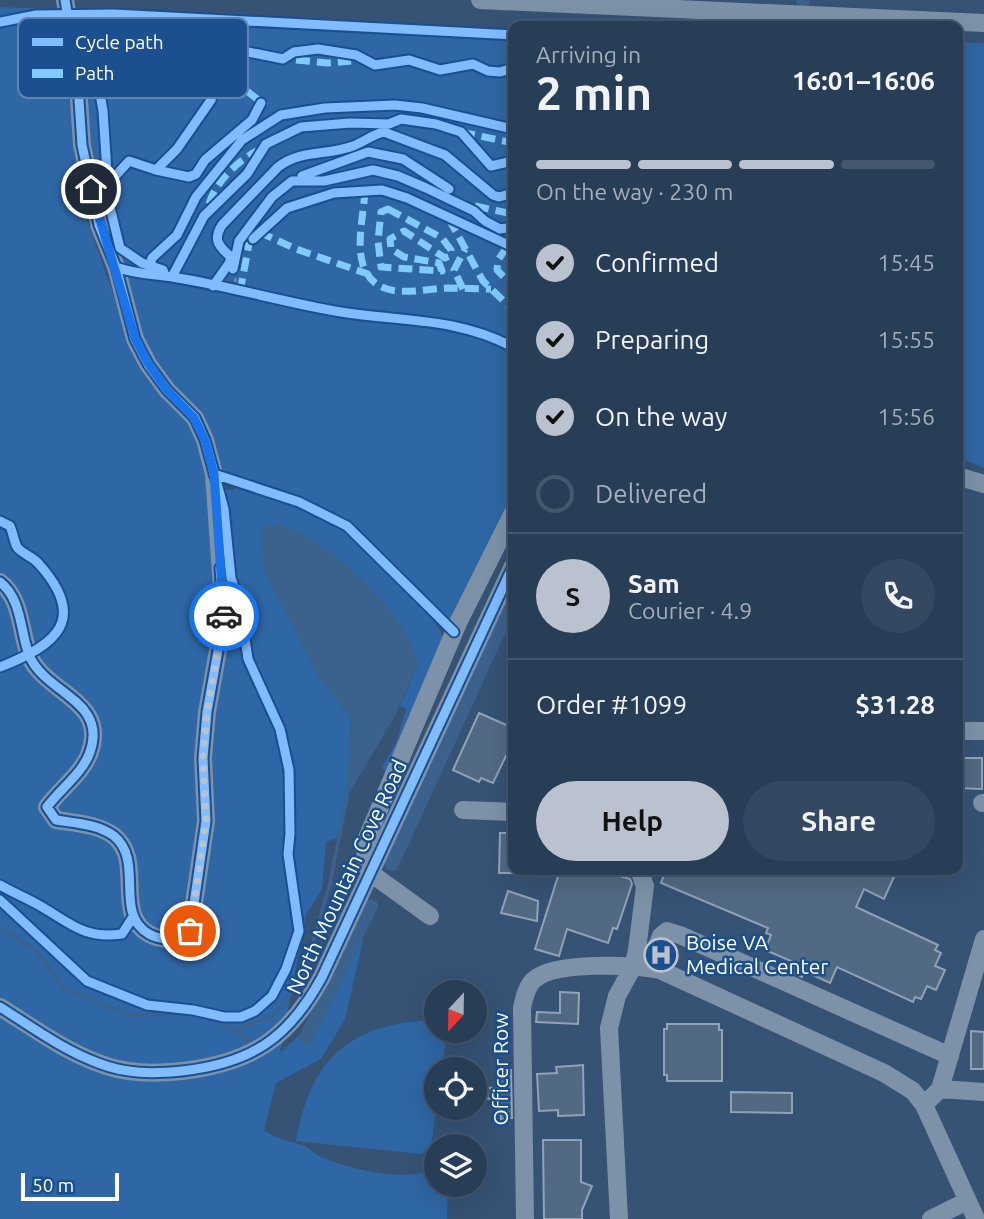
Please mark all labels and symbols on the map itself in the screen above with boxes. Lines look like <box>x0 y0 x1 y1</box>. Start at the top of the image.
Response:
legend <box>18 18 248 98</box>
text: Cycle path <box>75 31 164 53</box>
text: Path <box>75 62 114 84</box>
pin <box>61 159 121 219</box>
courier <box>189 581 259 651</box>
street label: North Mountain Cove Road <box>281 756 411 998</box>
pin <box>160 901 220 961</box>
place label: Boise VA Medical Center <box>686 930 828 978</box>
hospital icon: Boise VA Medical Center <box>642 936 680 974</box>
north arrow <box>424 980 486 1043</box>
street label: Officer Row <box>488 1012 512 1126</box>
scale bar <box>21 1170 119 1202</box>

